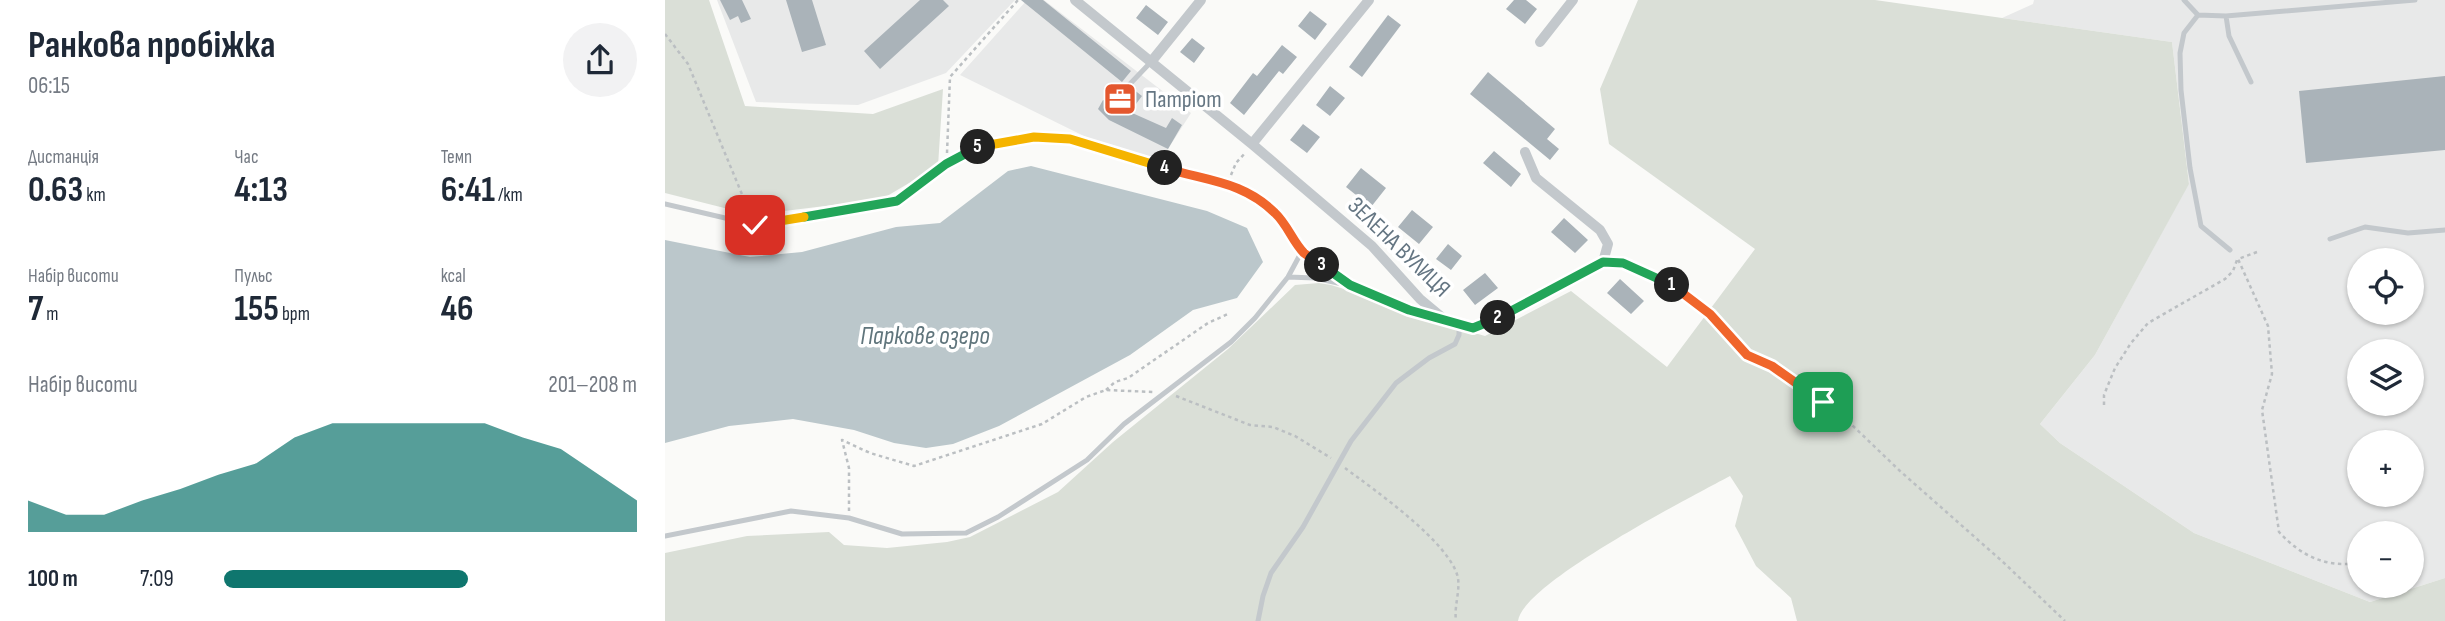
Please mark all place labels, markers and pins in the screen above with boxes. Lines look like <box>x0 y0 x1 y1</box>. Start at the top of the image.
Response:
office icon: Патріот <box>1101 80 1139 118</box>
place label: Патріот <box>1145 85 1222 114</box>
pin: 5 <box>961 130 995 164</box>
pin: 4 <box>1147 150 1183 186</box>
pin <box>725 195 785 255</box>
pin: 3 <box>1305 247 1339 282</box>
pin: 1 <box>1655 268 1689 302</box>
pin: 2 <box>1481 300 1515 336</box>
pin <box>1793 372 1853 432</box>

